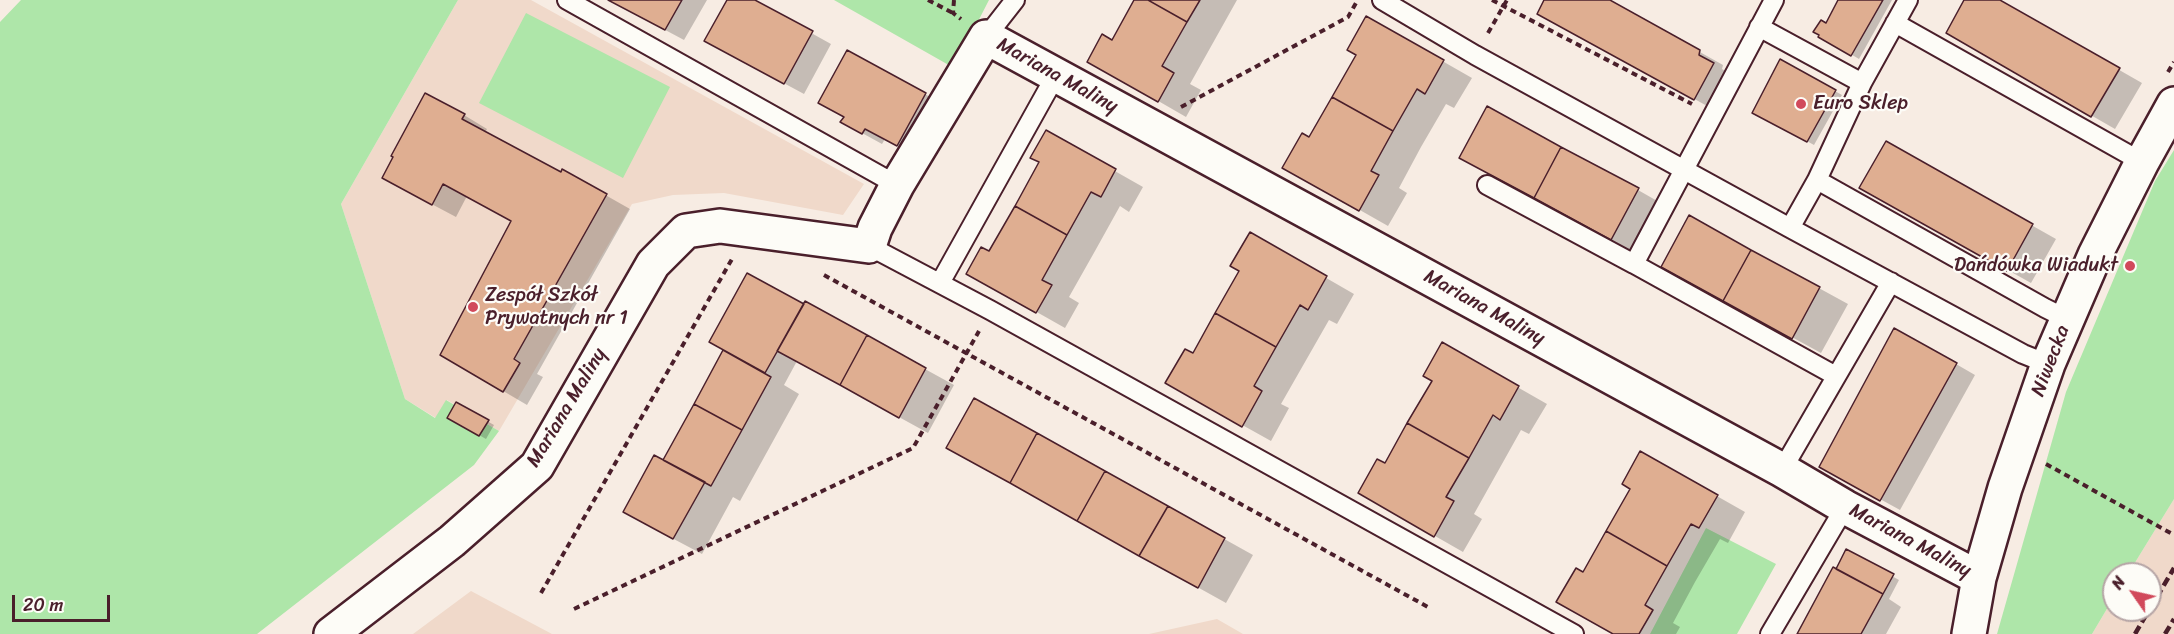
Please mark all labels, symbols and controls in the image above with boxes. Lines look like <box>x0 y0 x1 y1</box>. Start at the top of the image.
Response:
street label: Mariana Maliny <box>992 33 1122 119</box>
place label: Euro Sklep <box>1813 92 1908 116</box>
marker: Euro Sklep <box>1794 97 1808 111</box>
place label: Dańdówka Wiadukt <box>1954 254 2118 278</box>
marker: Dańdówka Wiadukt <box>2123 259 2137 273</box>
street label: Mariana Maliny <box>1419 265 1549 351</box>
place label: Zespół Szkół Prywatnych nr 1 <box>485 284 628 331</box>
marker: Zespół Szkół Prywatnych nr 1 <box>466 300 480 314</box>
street label: Niwecka <box>2027 322 2075 400</box>
street label: Mariana Maliny <box>522 344 612 472</box>
street label: Mariana Maliny <box>1845 499 1975 583</box>
north arrow <box>2102 562 2162 622</box>
text: N <box>2103 570 2133 595</box>
scale bar <box>15 583 112 621</box>
text: 20 m <box>23 589 63 621</box>

